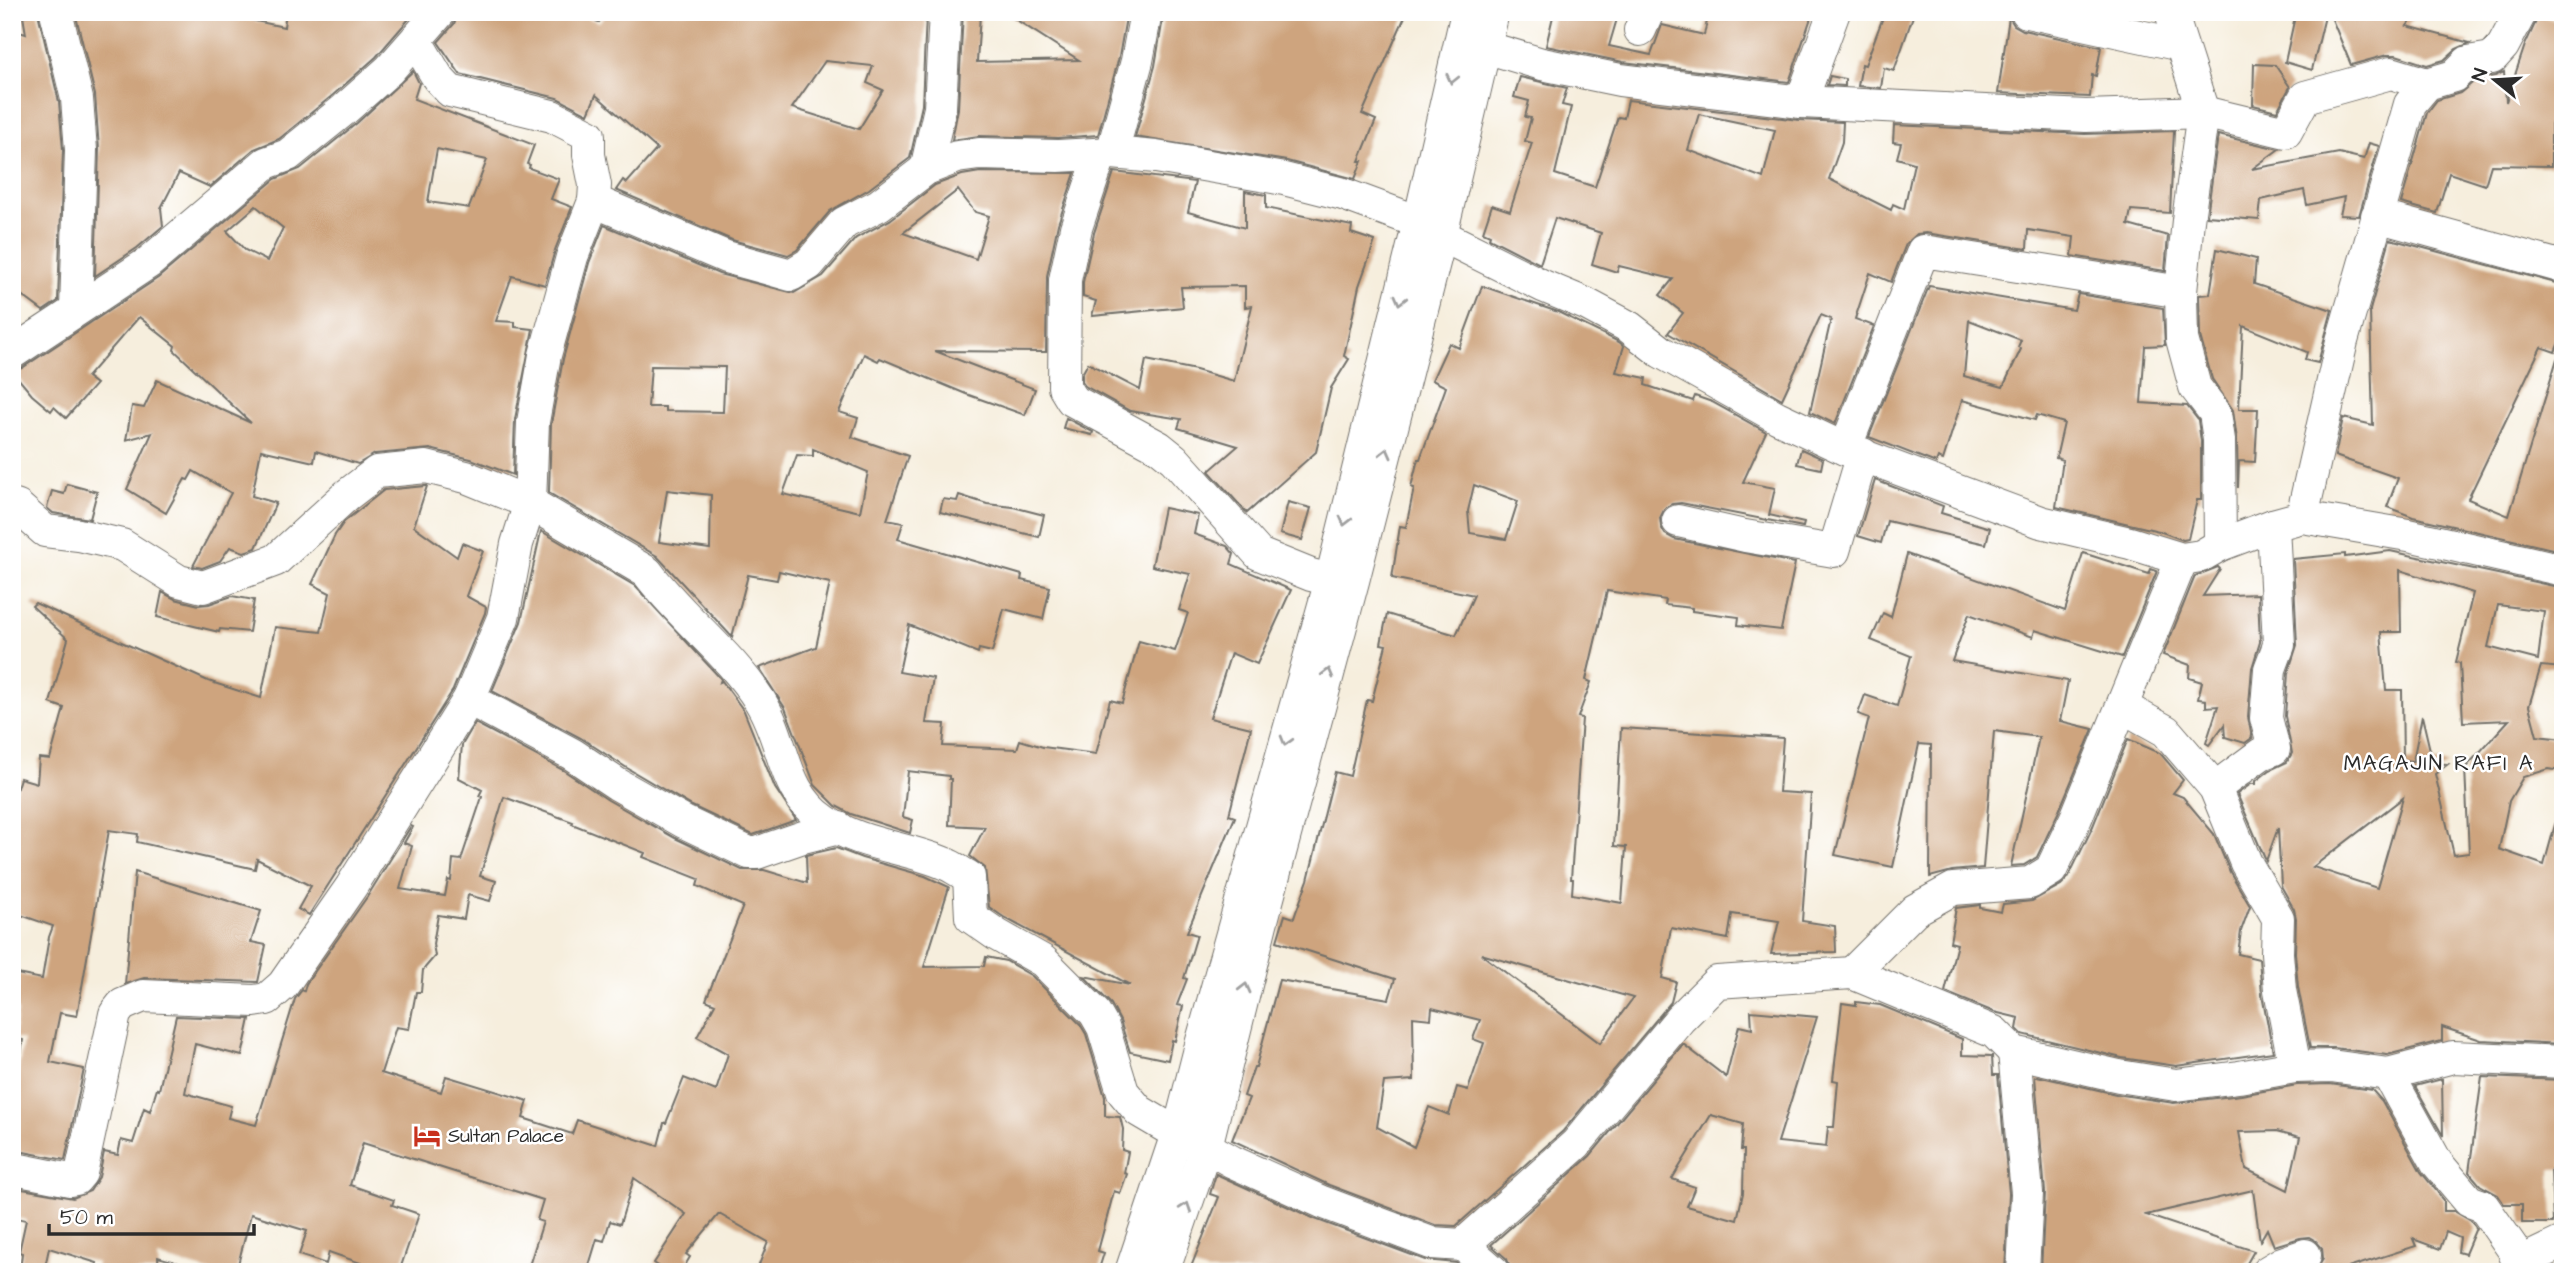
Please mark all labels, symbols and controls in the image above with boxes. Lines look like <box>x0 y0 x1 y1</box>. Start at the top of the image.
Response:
north arrow <box>2460 46 2530 116</box>
text: N <box>2466 65 2495 85</box>
one-way arrow <box>1446 73 1460 85</box>
one-way arrow <box>1394 294 1408 306</box>
one-way arrow <box>1378 447 1392 459</box>
one-way arrow <box>1339 515 1353 527</box>
one-way arrow <box>1320 667 1334 679</box>
one-way arrow <box>1279 734 1294 746</box>
district label: MAGAJIN RAFI A <box>2344 749 2534 778</box>
one-way arrow <box>1237 982 1251 994</box>
hotel icon: Sultan Palace <box>412 1121 442 1151</box>
place label: Sultan Palace <box>448 1123 564 1150</box>
scale bar <box>49 1193 254 1237</box>
one-way arrow <box>1177 1202 1192 1214</box>
text: 50 m <box>60 1203 114 1232</box>

